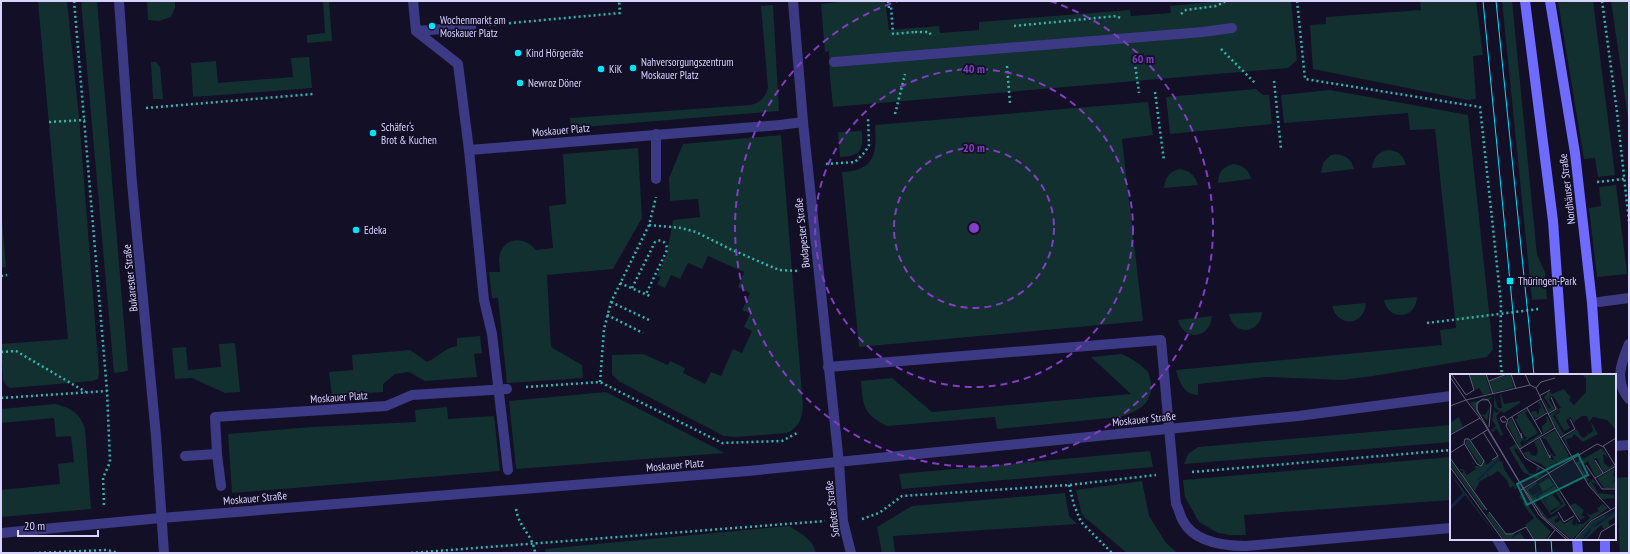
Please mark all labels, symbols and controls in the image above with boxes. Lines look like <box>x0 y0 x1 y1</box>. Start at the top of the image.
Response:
place label: Wochenmarkt am Moskauer Platz <box>440 13 506 40</box>
marker: Wochenmarkt am Moskauer Platz <box>427 21 437 31</box>
place label: Kind Hörgeräte <box>526 46 584 60</box>
marker: Kind Hörgeräte <box>513 48 523 58</box>
text: 60 m <box>1132 51 1154 66</box>
place label: Nahversorgungszentrum Moskauer Platz <box>641 55 733 82</box>
text: 40 m <box>963 61 985 76</box>
place label: KiK <box>609 62 623 76</box>
marker: Nahversorgungszentrum Moskauer Platz <box>628 63 638 73</box>
marker: KiK <box>596 64 606 74</box>
place label: Newroz Döner <box>528 76 581 90</box>
marker: Newroz Döner <box>515 78 525 88</box>
place label: Schäfer‘s Brot & Kuchen <box>381 120 437 147</box>
street label: Moskauer Platz <box>532 121 590 139</box>
marker: Schäfer‘s Brot & Kuchen <box>368 128 378 138</box>
text: 20 m <box>963 140 985 155</box>
street label: Nordhäuser Straße <box>1556 152 1578 225</box>
street label: Budapester Straße <box>791 197 813 269</box>
centre of rings <box>967 221 981 235</box>
place label: Edeka <box>364 223 387 237</box>
marker: Edeka <box>351 225 361 235</box>
street label: Bukarester Straße <box>119 243 141 312</box>
place label: Thüringen-Park <box>1518 274 1577 288</box>
marker: Thüringen-Park <box>1505 276 1515 286</box>
inset map <box>1450 374 1616 540</box>
street label: Moskauer Platz <box>310 388 368 406</box>
street label: Moskauer Straße <box>1112 409 1177 429</box>
street label: Moskauer Platz <box>646 456 704 474</box>
street label: Sofioter Straße <box>822 479 842 538</box>
street label: Moskauer Straße <box>223 488 288 508</box>
scale bar <box>18 512 98 538</box>
text: 20 m <box>24 518 45 533</box>

